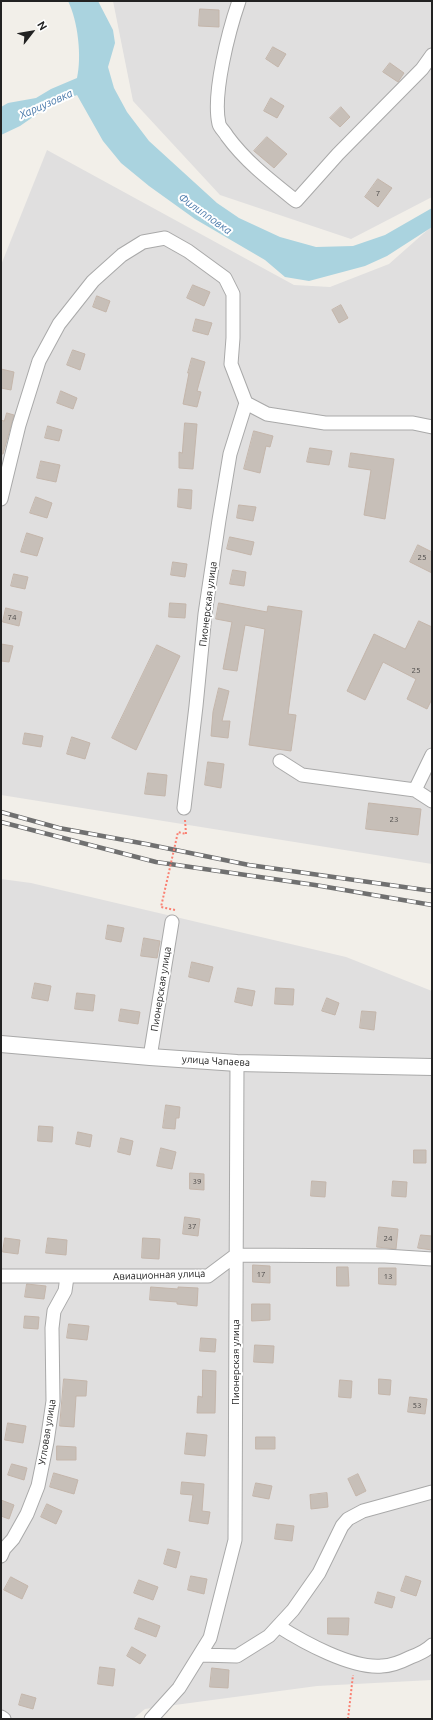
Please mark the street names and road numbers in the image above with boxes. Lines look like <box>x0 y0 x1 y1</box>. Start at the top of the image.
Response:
street label: Пионерская улица <box>197 561 219 647</box>
street label: Пионерская улица <box>148 946 174 1032</box>
street label: улица Чапаева <box>182 1053 250 1069</box>
street label: Авиационная улица <box>113 1267 205 1283</box>
street label: Пионерская улица <box>230 1319 242 1405</box>
street label: Угловая улица <box>36 1398 58 1466</box>

